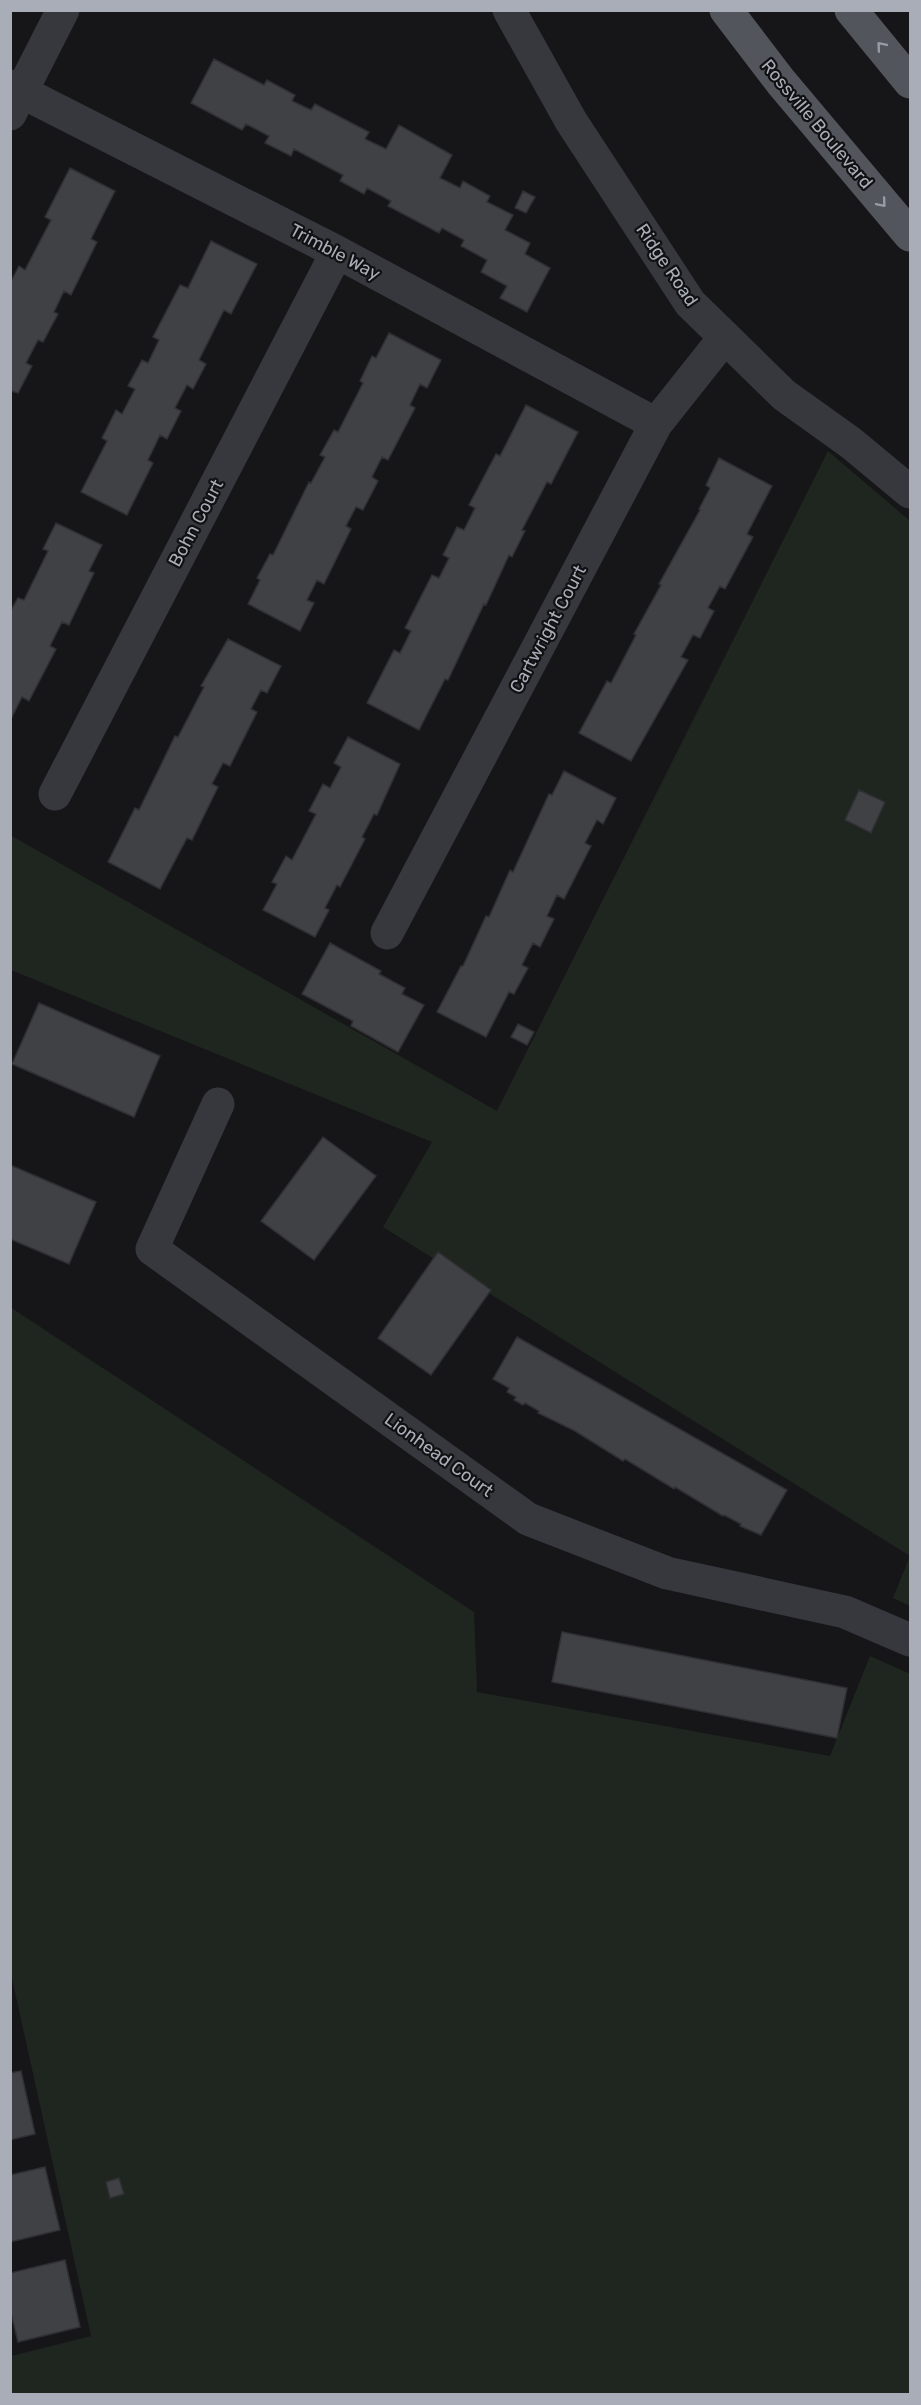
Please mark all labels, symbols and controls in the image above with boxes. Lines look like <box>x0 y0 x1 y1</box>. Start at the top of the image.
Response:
one-way arrow <box>877 42 888 53</box>
street label: Rossville Boulevard <box>757 55 877 193</box>
one-way arrow <box>875 196 886 207</box>
street label: Trimble Way <box>286 219 384 285</box>
street label: Ridge Road <box>631 220 703 310</box>
street label: Bohn Court <box>164 476 228 570</box>
street label: Cartwright Court <box>505 561 591 697</box>
street label: Lionhead Court <box>380 1408 498 1502</box>

